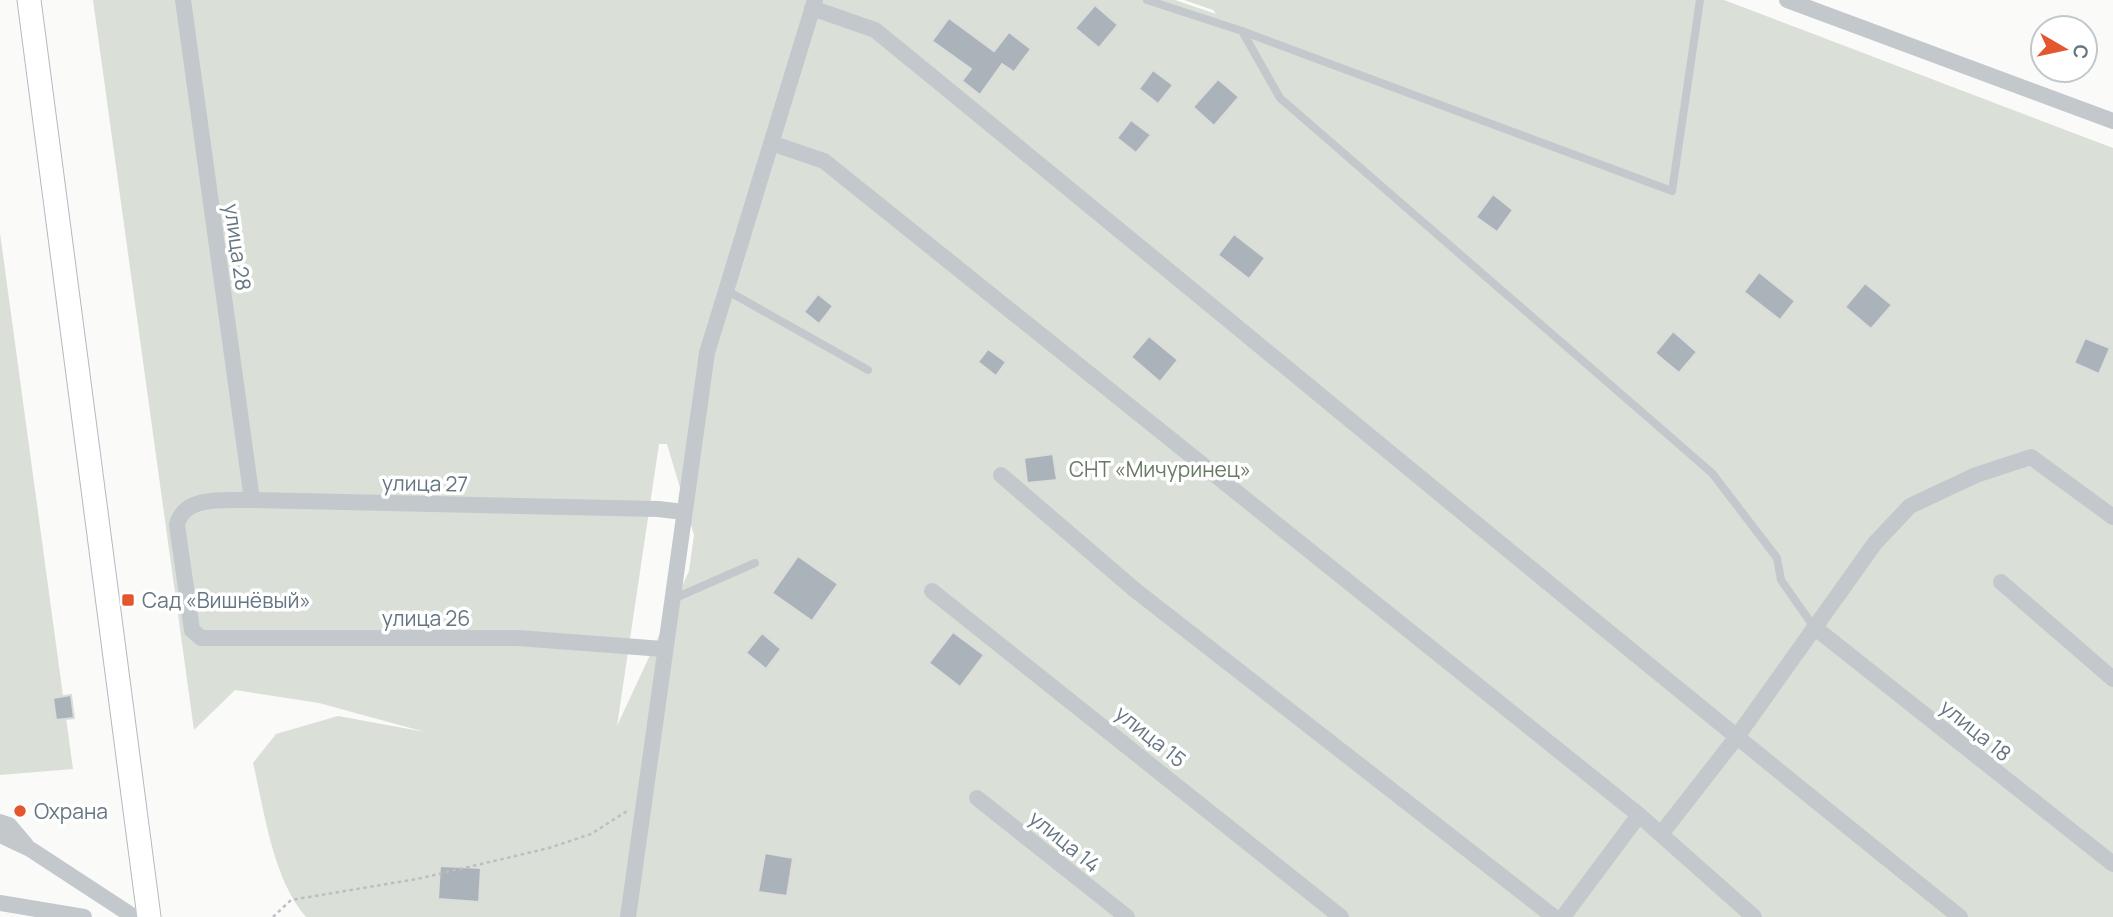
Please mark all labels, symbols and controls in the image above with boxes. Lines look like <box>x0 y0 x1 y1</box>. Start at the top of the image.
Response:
north arrow <box>2029 14 2099 84</box>
text: С <box>2067 43 2095 61</box>
street label: улица 28 <box>218 202 258 292</box>
park label: СНТ «Мичуринец» <box>1069 455 1251 483</box>
street label: улица 27 <box>382 468 468 498</box>
place label: Сад «Вишнёвый» <box>142 586 311 614</box>
marker: Сад «Вишнёвый» <box>120 592 136 608</box>
street label: улица 26 <box>382 604 470 632</box>
street label: улица 18 <box>1935 693 2017 767</box>
street label: улица 15 <box>1110 699 1192 773</box>
place label: Охрана <box>34 797 108 825</box>
marker: Охрана <box>12 803 28 819</box>
street label: улица 14 <box>1024 804 1106 878</box>

